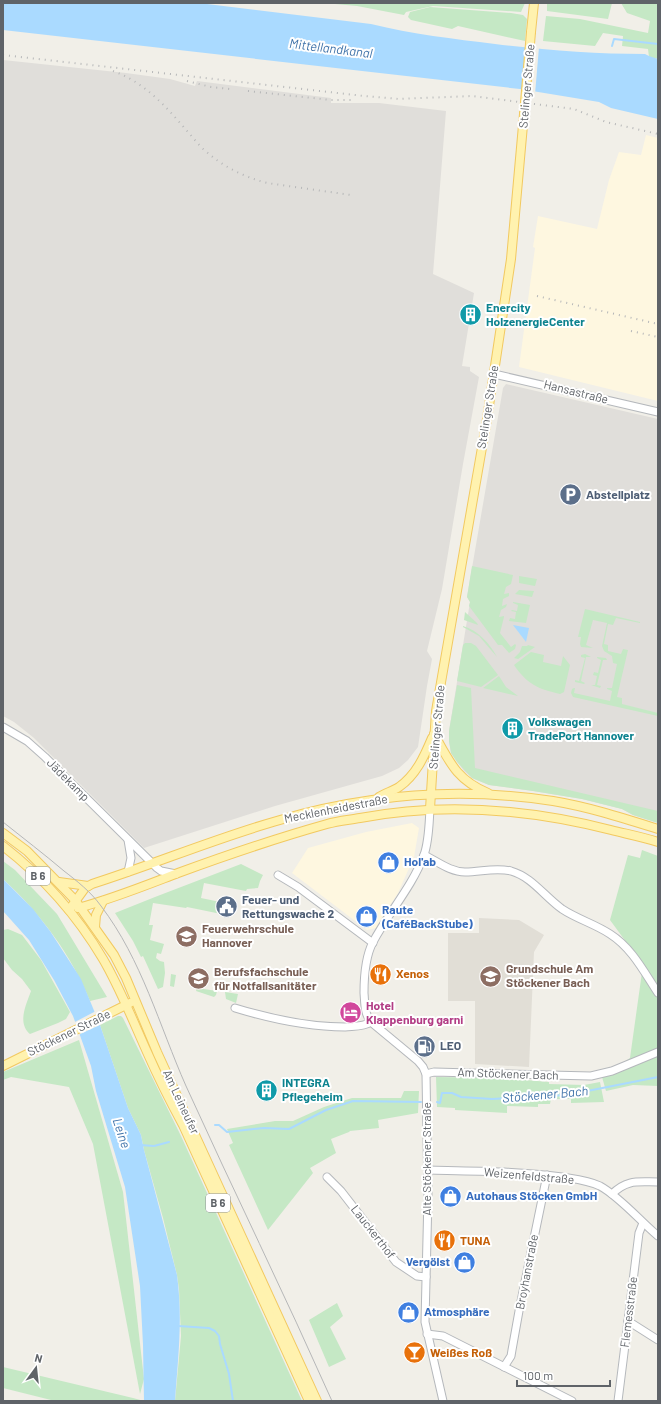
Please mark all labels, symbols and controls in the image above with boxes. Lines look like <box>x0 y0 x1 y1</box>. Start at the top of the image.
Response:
water label: Mittellandkanal <box>288 35 374 61</box>
street label: Stelinger Straße <box>515 43 537 129</box>
place label: Enercity HolzenergieCenter <box>486 300 585 328</box>
building icon: Enercity HolzenergieCenter <box>458 302 484 328</box>
street label: Stelinger Straße <box>473 364 501 450</box>
street label: Hansastraße <box>543 376 610 406</box>
parking icon: Abstellplatz <box>558 482 584 508</box>
place label: Abstellplatz <box>586 487 650 501</box>
street label: Stelinger Straße <box>425 684 447 770</box>
place label: Volkswagen TradePort Hannover <box>528 714 634 742</box>
building icon: Volkswagen TradePort Hannover <box>499 716 525 742</box>
street label: Jädekamp <box>44 755 93 804</box>
street label: Mecklenheidestraße <box>283 791 389 825</box>
shop icon: Hol'ab <box>376 849 402 875</box>
place label: Hol'ab <box>404 854 436 868</box>
road number: B 6 <box>26 867 50 885</box>
place label: Feuer- und Rettungswache 2 <box>242 892 334 920</box>
public building icon: Feuer- und Rettungswache 2 <box>214 894 240 920</box>
place label: Raute (CaféBackStube) <box>381 902 474 930</box>
shop icon: Raute (CaféBackStube) <box>354 904 380 930</box>
place label: Feuerwehrschule Hannover <box>202 921 295 949</box>
school or university icon: Feuerwehrschule Hannover <box>173 923 199 949</box>
restaurant icon: Xenos <box>367 961 393 987</box>
place label: Grundschule Am Stöckener Bach <box>506 961 593 989</box>
school or university icon: Grundschule Am Stöckener Bach <box>478 963 504 989</box>
place label: Berufsfachschule für Notfallsanitäter <box>214 964 317 992</box>
school or university icon: Berufsfachschule für Notfallsanitäter <box>185 966 211 992</box>
place label: Xenos <box>396 966 429 980</box>
place label: Hotel Klappenburg garni <box>366 998 463 1026</box>
hotel icon: Hotel Klappenburg garni <box>337 1000 363 1026</box>
street label: Stöckener Straße <box>25 1006 112 1058</box>
fuel station icon: LEO <box>412 1033 438 1059</box>
place label: LEO <box>440 1038 461 1052</box>
street label: Am Stöckener Bach <box>457 1064 559 1082</box>
street label: Am Leineufer <box>161 1067 203 1137</box>
place label: INTEGRA Pflegeheim <box>282 1075 343 1103</box>
building icon: INTEGRA Pflegeheim <box>254 1077 280 1103</box>
water label: Stöckener Bach <box>501 1082 589 1106</box>
street label: Alte Stöckener Straße <box>419 1102 433 1216</box>
water label: Leine <box>110 1116 134 1150</box>
street label: Weizenfeldstraße <box>483 1164 575 1186</box>
shop icon: Autohaus Stöcken GmbH <box>438 1183 464 1209</box>
place label: Autohaus Stöcken GmbH <box>466 1188 597 1202</box>
road number: B 6 <box>206 1194 230 1212</box>
street label: Lauckerthof <box>349 1202 399 1261</box>
restaurant icon: TUNA <box>431 1228 457 1254</box>
place label: TUNA <box>460 1233 491 1247</box>
street label: Broyhanstraße <box>512 1233 540 1311</box>
shop icon: Vergölst <box>452 1249 478 1275</box>
place label: Vergölst <box>406 1254 450 1268</box>
street label: Flemesstraße <box>617 1276 639 1348</box>
shop icon: Atmosphäre <box>395 1299 421 1325</box>
place label: Atmosphäre <box>424 1304 490 1318</box>
bar icon: Weißes Roß <box>402 1340 428 1366</box>
place label: Weißes Roß <box>430 1345 492 1359</box>
north arrow <box>16 1348 56 1388</box>
text: N <box>33 1351 44 1365</box>
scale bar <box>517 1362 610 1388</box>
text: 100 m <box>523 1368 553 1382</box>

